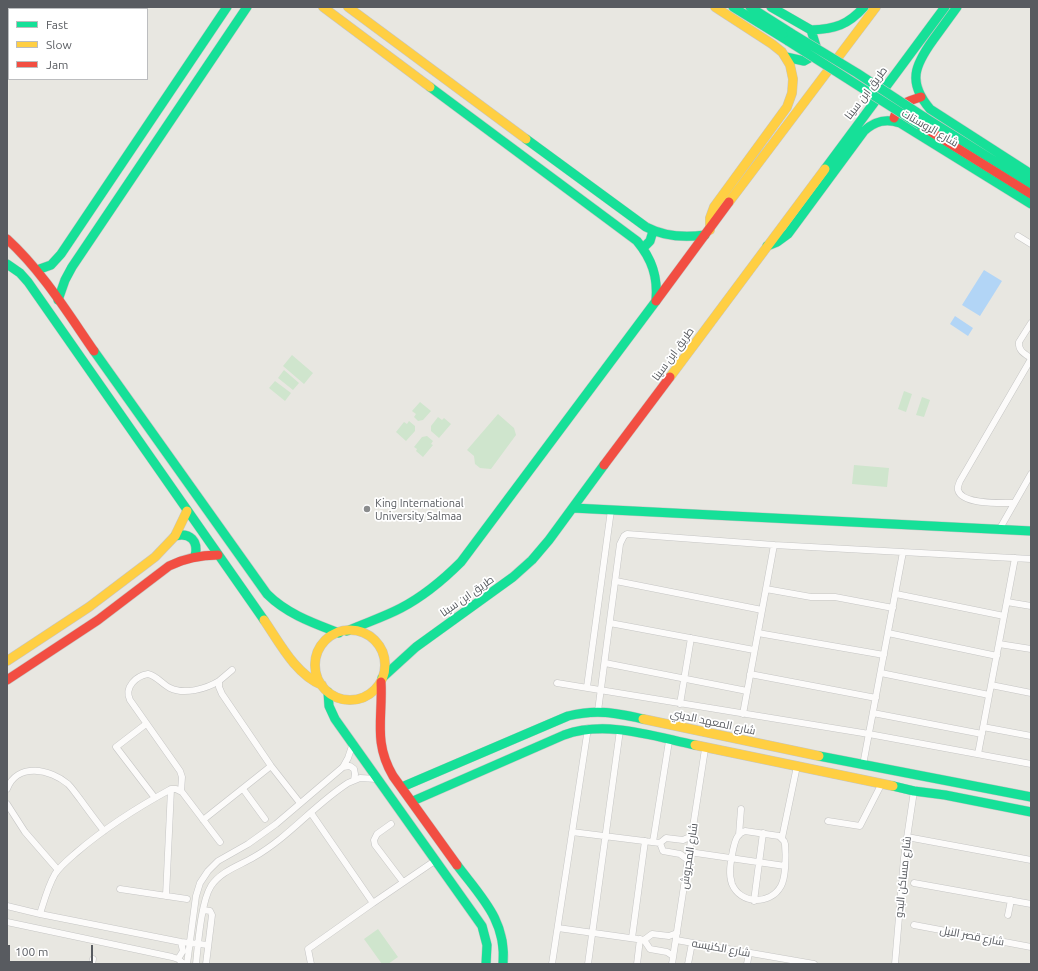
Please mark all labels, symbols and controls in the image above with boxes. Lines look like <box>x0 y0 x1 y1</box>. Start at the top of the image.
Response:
legend <box>8 8 148 80</box>
text: Fast <box>46 18 68 31</box>
text: Slow <box>46 38 72 51</box>
text: Jam <box>46 58 68 71</box>
street label: طريق ابن سينا <box>842 64 890 122</box>
street label: شارع الروستات <box>899 106 961 150</box>
street label: طريق ابن سينا <box>649 325 697 383</box>
place label: King International University Salmaa <box>375 496 464 522</box>
marker: King International University Salmaa <box>362 504 372 514</box>
street label: طريق ابن سينا <box>438 573 496 619</box>
street label: شارع المعهد الديني <box>669 707 757 737</box>
street label: شارع المجروش <box>677 822 701 890</box>
street label: شارع مساكن البدو <box>892 836 914 918</box>
street label: شارع قصر النيل <box>939 923 1005 949</box>
street label: شارع الكنيسه <box>691 936 751 960</box>
scale bar <box>10 937 95 963</box>
text: 100 m <box>15 945 48 958</box>

